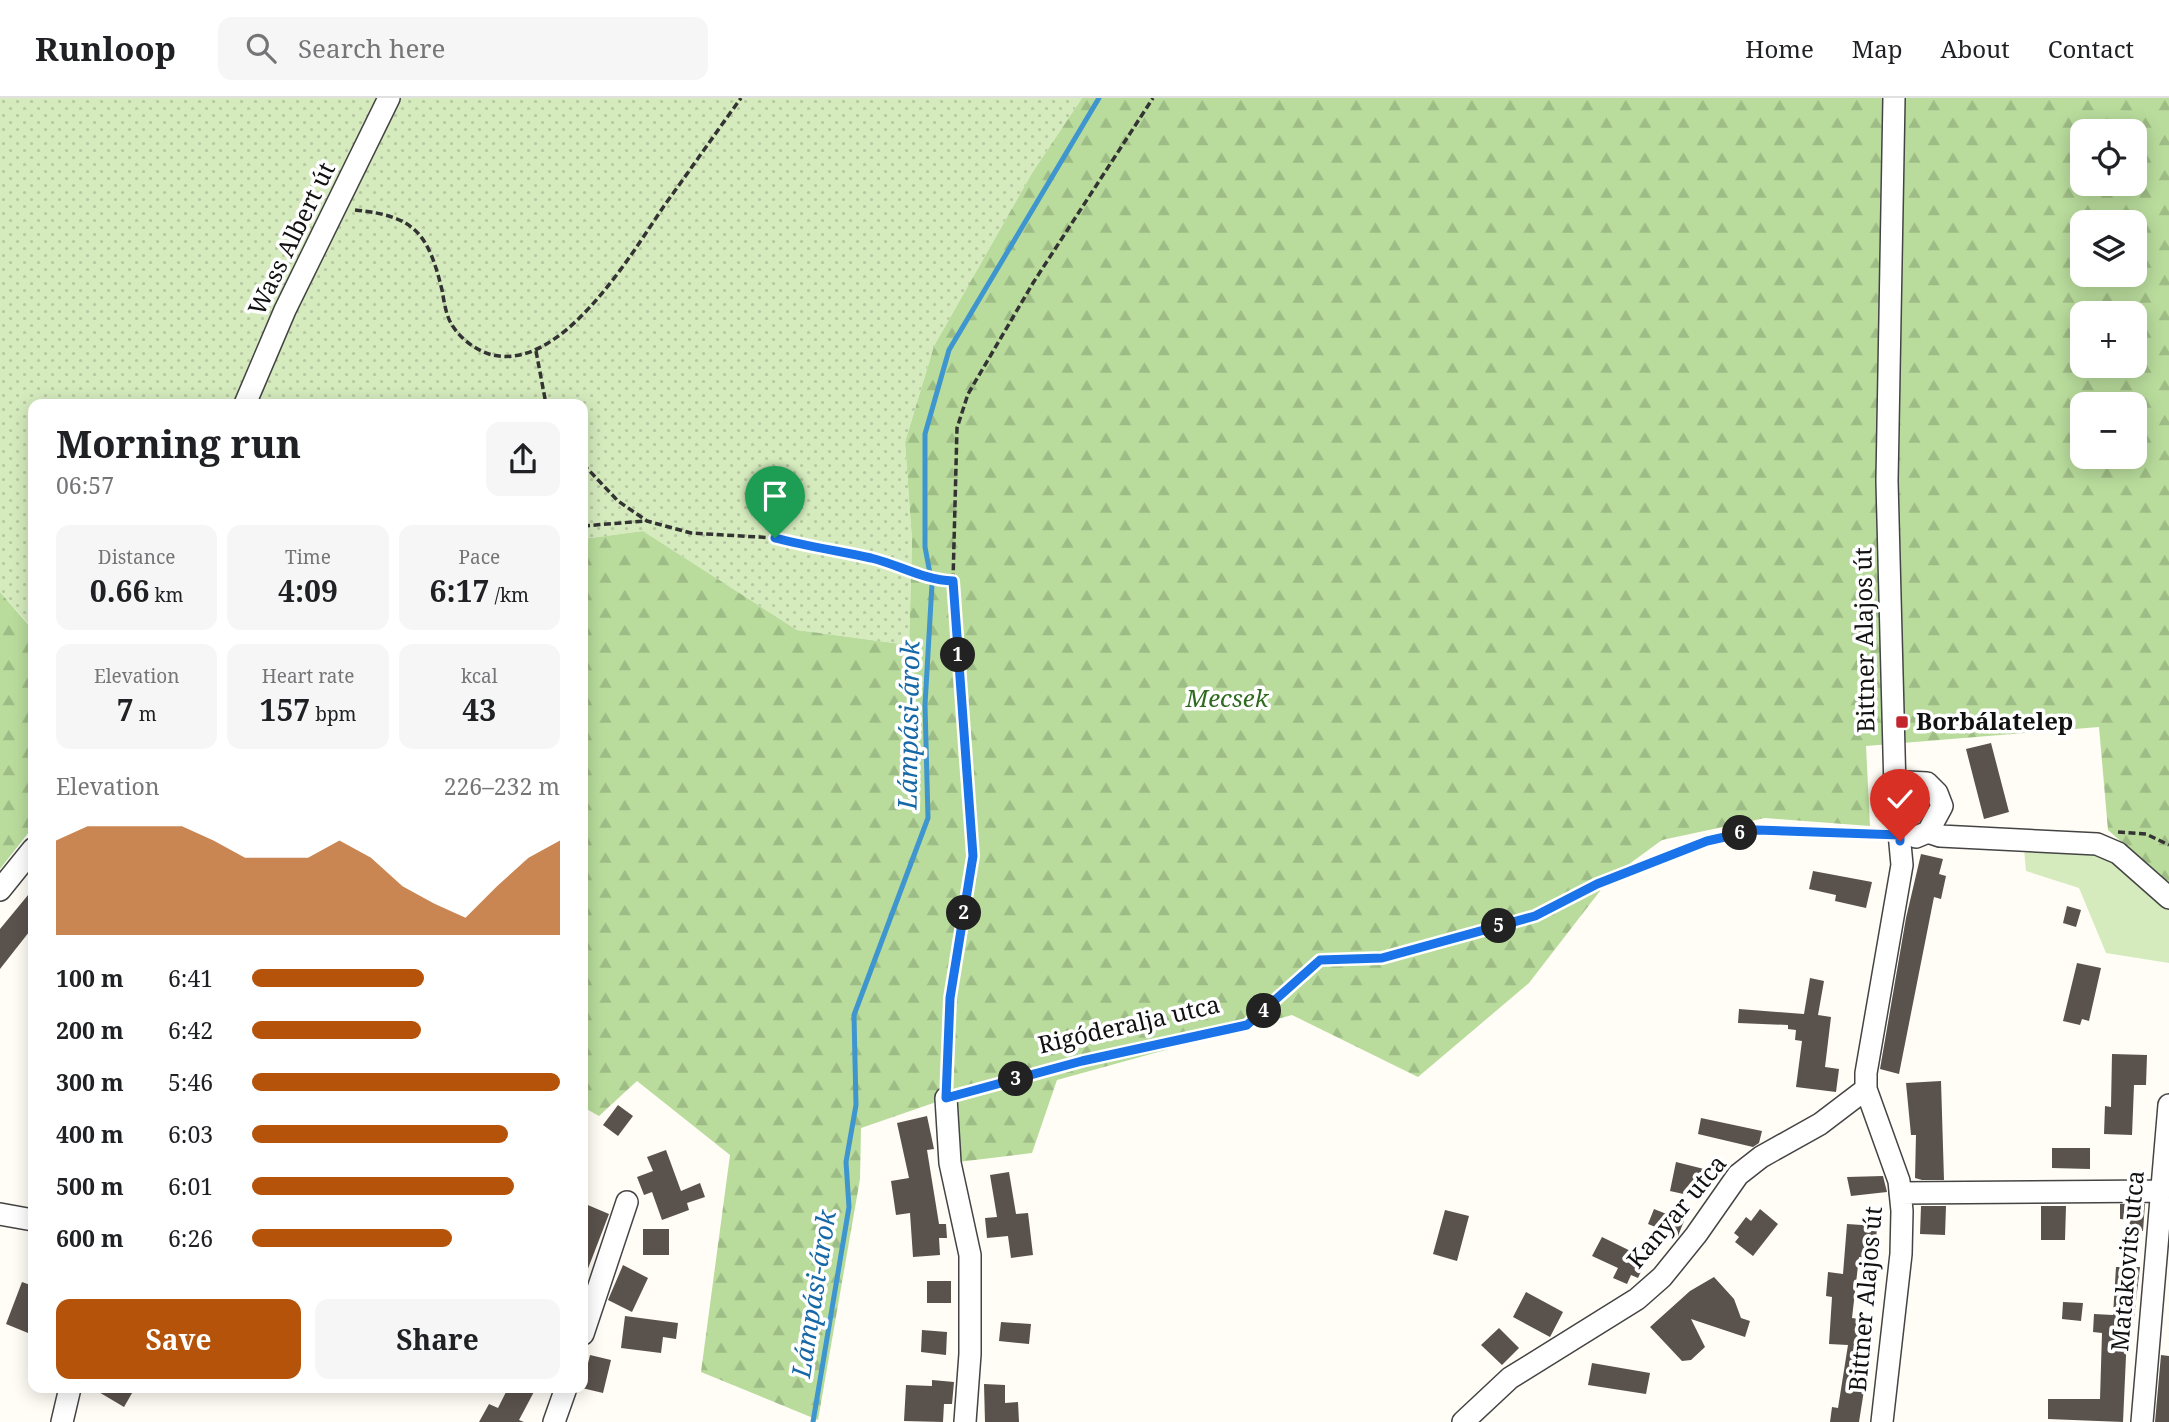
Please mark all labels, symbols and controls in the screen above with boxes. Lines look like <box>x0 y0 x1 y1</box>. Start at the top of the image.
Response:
search box <box>218 17 708 80</box>
text: Runloop <box>35 26 176 71</box>
icon: search <box>242 29 280 67</box>
text: Search here <box>298 30 446 66</box>
text: Home <box>1745 32 1814 65</box>
text: Map <box>1852 32 1903 65</box>
text: About <box>1941 32 2010 65</box>
text: Contact <box>2048 32 2134 65</box>
map controls <box>2070 119 2147 469</box>
button: locate <box>2070 119 2147 196</box>
street label: Wass Albert út <box>239 156 342 320</box>
button: layers <box>2070 210 2147 287</box>
button: + <box>2070 301 2147 378</box>
button: − <box>2070 392 2147 469</box>
text: Morning run <box>56 417 301 469</box>
button: share <box>486 422 560 496</box>
pin <box>745 466 805 538</box>
text: 06:57 <box>56 469 114 501</box>
icon: arrive <box>756 477 794 515</box>
text: Distance <box>98 544 175 570</box>
text: Time <box>285 544 331 570</box>
text: Pace <box>458 544 500 570</box>
street label: Bittner Alajos út <box>1845 547 1882 733</box>
text: 0.66 <box>90 570 149 611</box>
text: 4:09 <box>278 570 338 611</box>
text: 6:17 <box>430 570 490 611</box>
text: km <box>149 582 184 608</box>
text: /km <box>490 582 529 608</box>
pin: 1 <box>940 638 976 672</box>
water label: Lámpási-árok <box>889 639 927 811</box>
text: 1 <box>952 641 963 667</box>
text: Elevation <box>94 663 179 689</box>
text: Heart rate <box>262 663 354 689</box>
text: kcal <box>461 663 498 689</box>
park label: Mecsek <box>1185 681 1270 714</box>
text: 7 <box>117 689 134 730</box>
text: 157 <box>259 689 310 730</box>
text: 43 <box>462 689 496 730</box>
text: m <box>134 701 157 727</box>
text: bpm <box>310 701 357 727</box>
place label: Borbálatelep <box>1916 704 2073 737</box>
marker: Borbálatelep <box>1894 714 1910 730</box>
pin <box>1870 769 1930 841</box>
text: Elevation <box>56 770 160 802</box>
text: 226–232 m <box>444 770 560 802</box>
icon: check <box>1881 780 1919 818</box>
pin: 6 <box>1722 816 1758 850</box>
text: 6 <box>1734 819 1745 845</box>
pin: 2 <box>946 896 982 930</box>
text: 2 <box>958 899 969 925</box>
pin: 5 <box>1482 908 1516 944</box>
text: 5 <box>1493 912 1504 938</box>
text: 100 m <box>56 962 124 994</box>
text: 6:41 <box>168 962 213 994</box>
street label: Rigóderalja utca <box>1035 987 1223 1060</box>
pin: 4 <box>1246 993 1282 1028</box>
text: 4 <box>1258 997 1269 1023</box>
text: 200 m <box>56 1014 124 1046</box>
text: 6:42 <box>168 1014 213 1046</box>
pin: 3 <box>998 1062 1034 1096</box>
text: 3 <box>1010 1065 1021 1091</box>
text: 300 m <box>56 1066 124 1098</box>
text: 5:46 <box>168 1066 213 1098</box>
text: 400 m <box>56 1118 124 1150</box>
text: 6:03 <box>168 1118 213 1150</box>
street label: Kanyar utca <box>1619 1147 1733 1275</box>
street label: Matakovits utca <box>2102 1169 2151 1353</box>
text: 500 m <box>56 1170 124 1202</box>
text: 6:01 <box>168 1170 213 1202</box>
street label: Bittner Alajos út <box>1840 1205 1889 1393</box>
water label: Lámpási-árok <box>782 1206 844 1381</box>
text: 600 m <box>56 1222 124 1254</box>
text: 6:26 <box>168 1222 213 1254</box>
button: Save <box>56 1299 301 1379</box>
button: Share <box>315 1299 560 1379</box>

